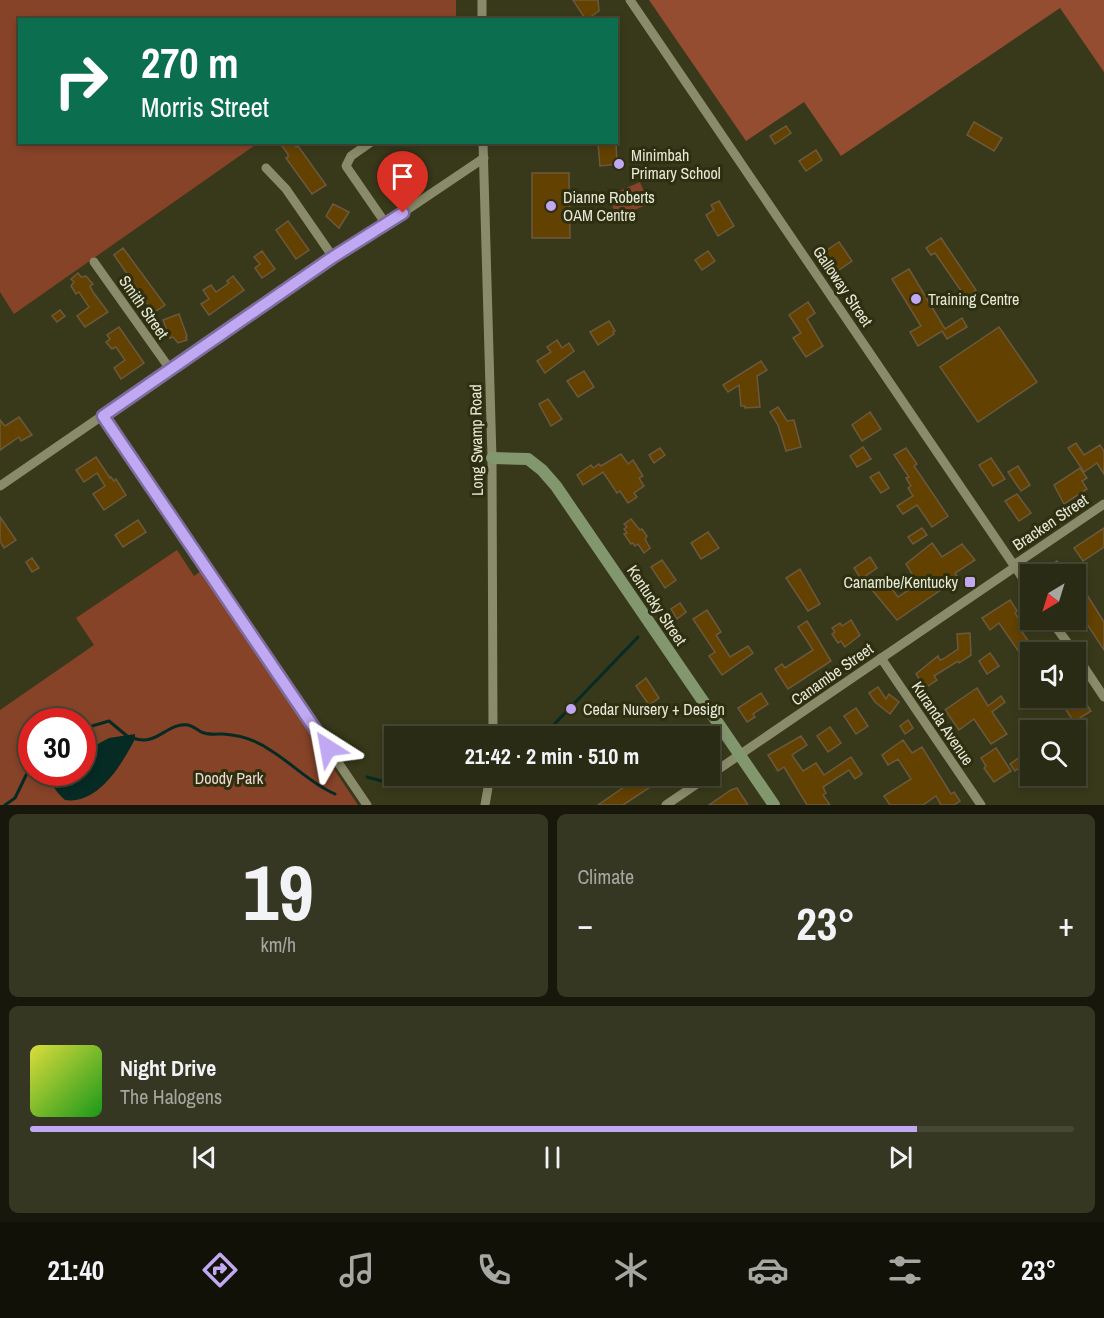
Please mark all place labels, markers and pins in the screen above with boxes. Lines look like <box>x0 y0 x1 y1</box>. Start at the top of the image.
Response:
place label: Minimbah Primary School <box>631 144 721 184</box>
pin <box>377 151 428 213</box>
marker: Minimbah Primary School <box>612 157 626 171</box>
place label: Dianne Roberts OAM Centre <box>563 186 655 226</box>
marker: Dianne Roberts OAM Centre <box>544 199 558 213</box>
place label: Training Centre <box>928 288 1019 310</box>
marker: Training Centre <box>909 292 923 306</box>
place label: Canambe/Kentucky <box>844 571 958 593</box>
marker: Canambe/Kentucky <box>963 575 977 589</box>
place label: Cedar Nursery + Design <box>583 698 725 720</box>
marker: Cedar Nursery + Design <box>564 702 578 716</box>

